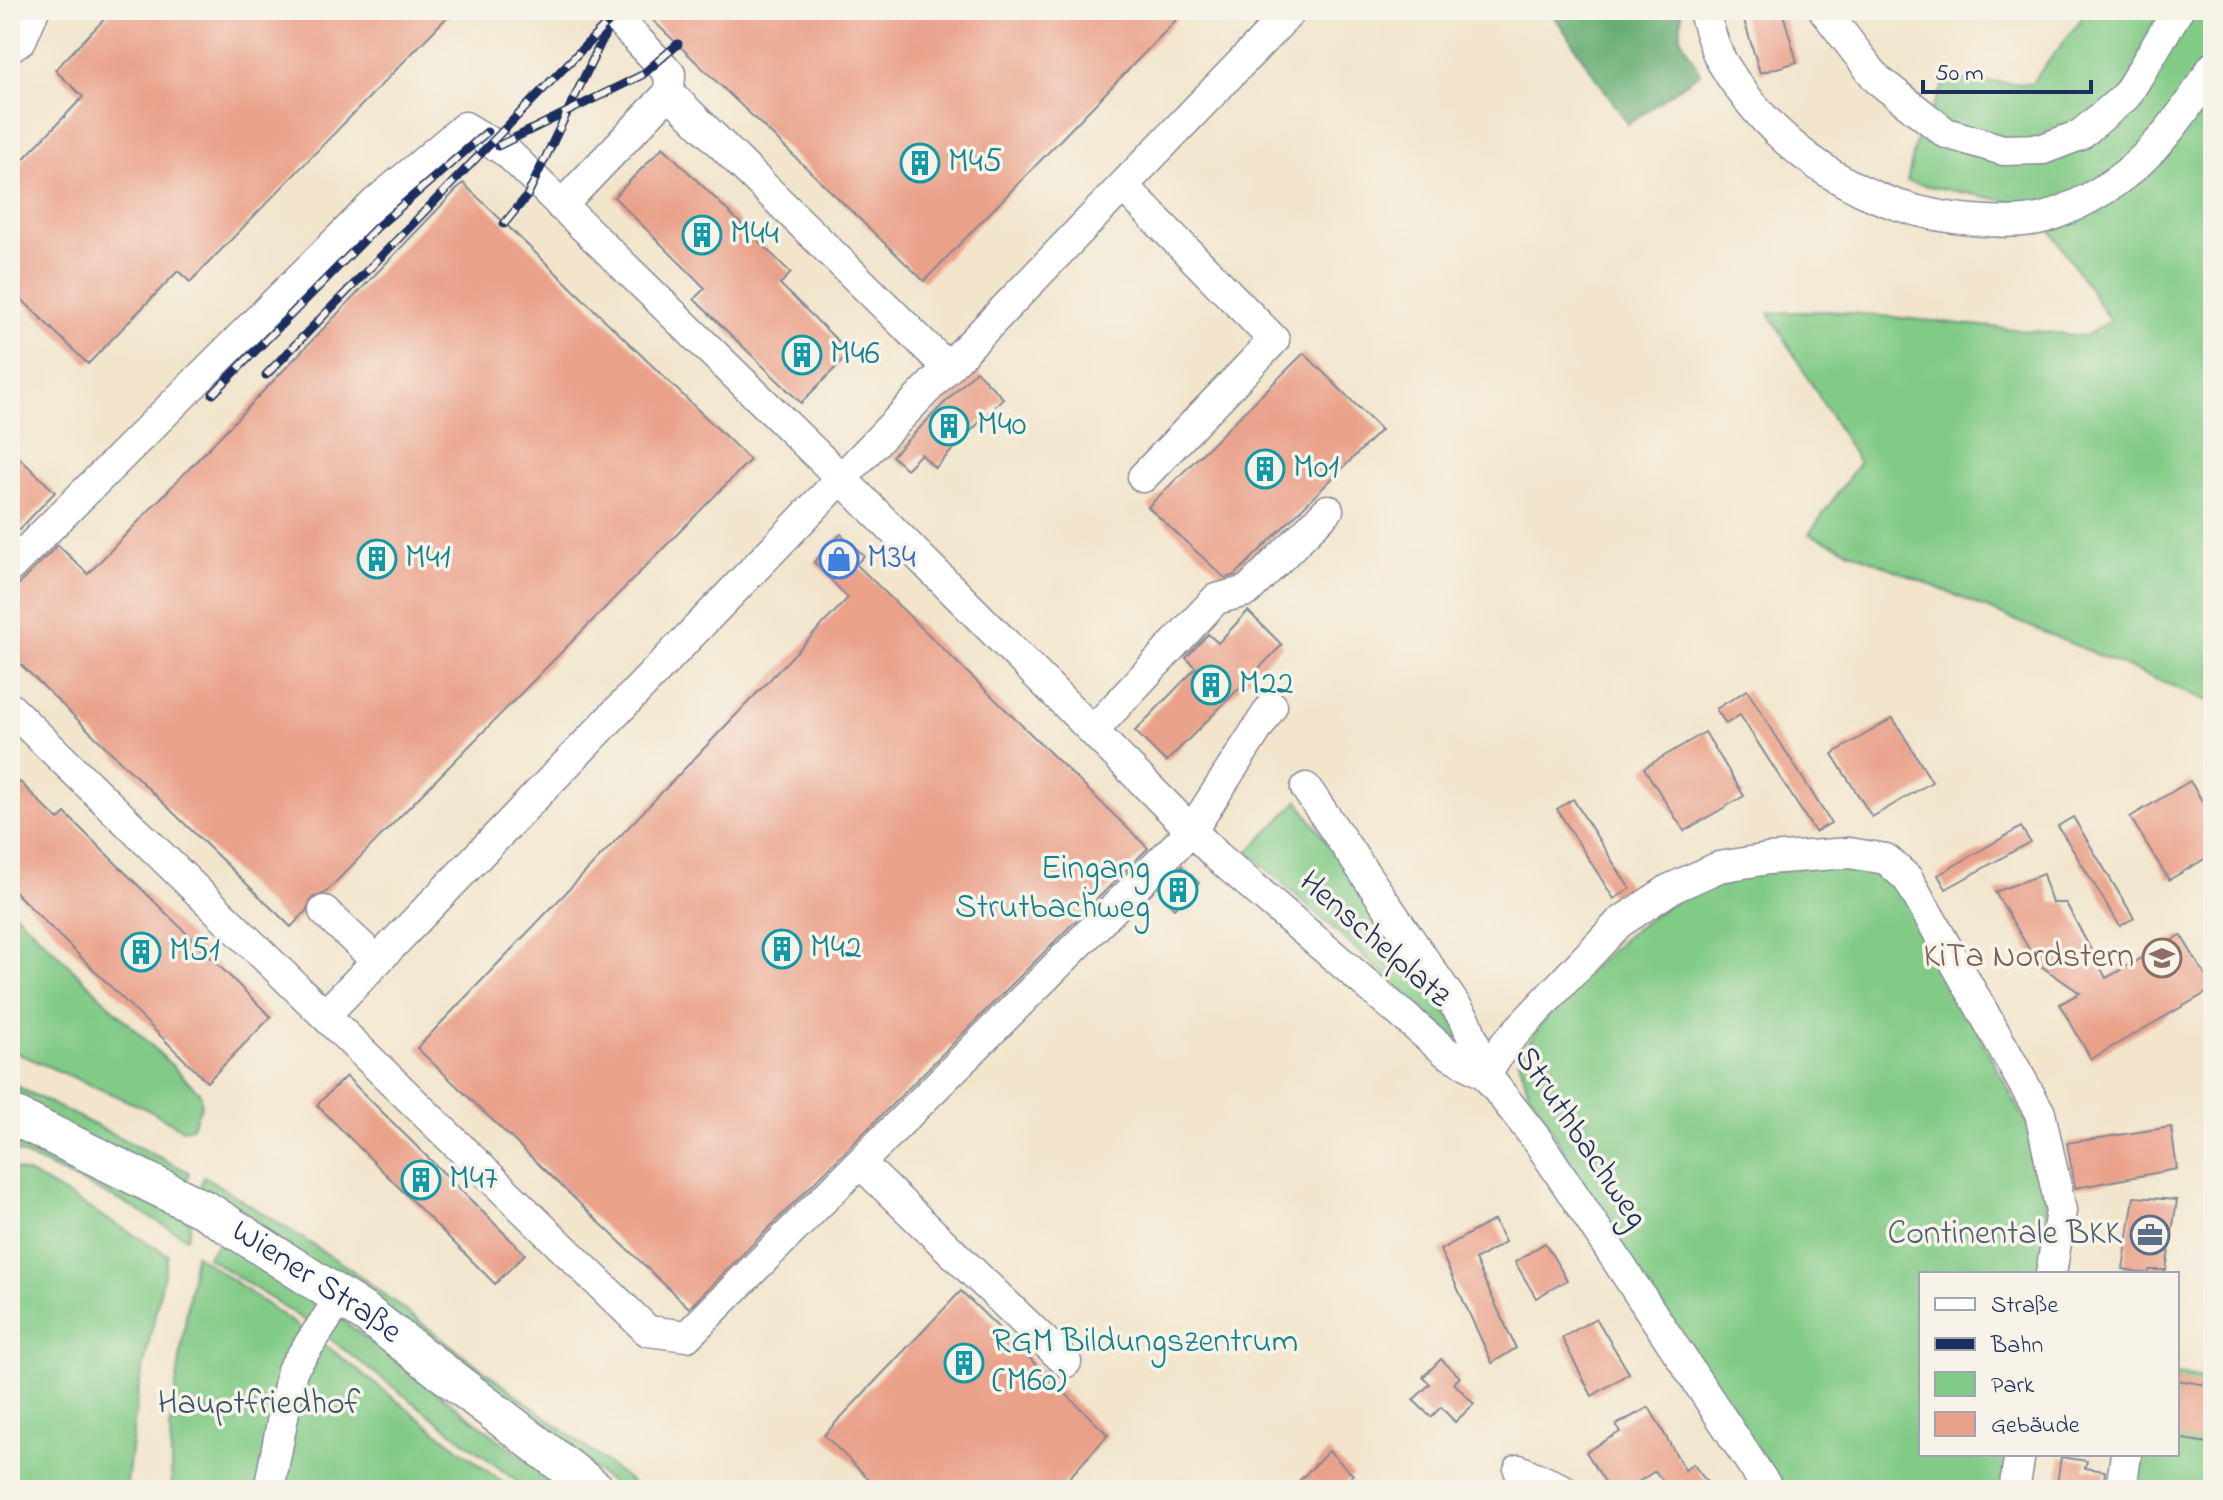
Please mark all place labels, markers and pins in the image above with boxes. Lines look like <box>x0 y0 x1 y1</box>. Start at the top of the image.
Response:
place label: M45 <box>948 138 1002 188</box>
building icon: M45 <box>899 142 941 184</box>
place label: M44 <box>730 210 779 260</box>
building icon: M44 <box>681 214 723 256</box>
place label: M46 <box>830 330 880 380</box>
building icon: M46 <box>781 334 823 376</box>
place label: M40 <box>977 401 1026 451</box>
building icon: M40 <box>928 405 970 447</box>
place label: M01 <box>1293 444 1339 494</box>
building icon: M01 <box>1244 448 1286 490</box>
place label: M41 <box>405 534 451 584</box>
place label: M34 <box>867 534 916 584</box>
building icon: M41 <box>356 538 398 580</box>
shop icon: M34 <box>818 538 860 580</box>
place label: M22 <box>1239 660 1293 710</box>
building icon: M22 <box>1190 664 1232 706</box>
place label: Eingang Strutbachweg <box>955 845 1150 934</box>
building icon: Eingang Strutbachweg <box>1157 869 1199 911</box>
place label: M42 <box>810 924 862 974</box>
place label: M51 <box>169 927 220 977</box>
building icon: M42 <box>761 928 803 970</box>
building icon: M51 <box>120 931 162 973</box>
place label: KiTa Nordstern <box>1924 933 2134 983</box>
school or university icon: KiTa Nordstern <box>2141 937 2183 979</box>
place label: M47 <box>449 1155 498 1205</box>
building icon: M47 <box>400 1159 442 1201</box>
place label: Continentale BKK <box>1888 1210 2123 1260</box>
office icon: Continentale BKK <box>2129 1214 2171 1256</box>
place label: RGM Bildungszentrum (M60) <box>992 1318 1298 1407</box>
building icon: RGM Bildungszentrum (M60) <box>943 1342 985 1384</box>

